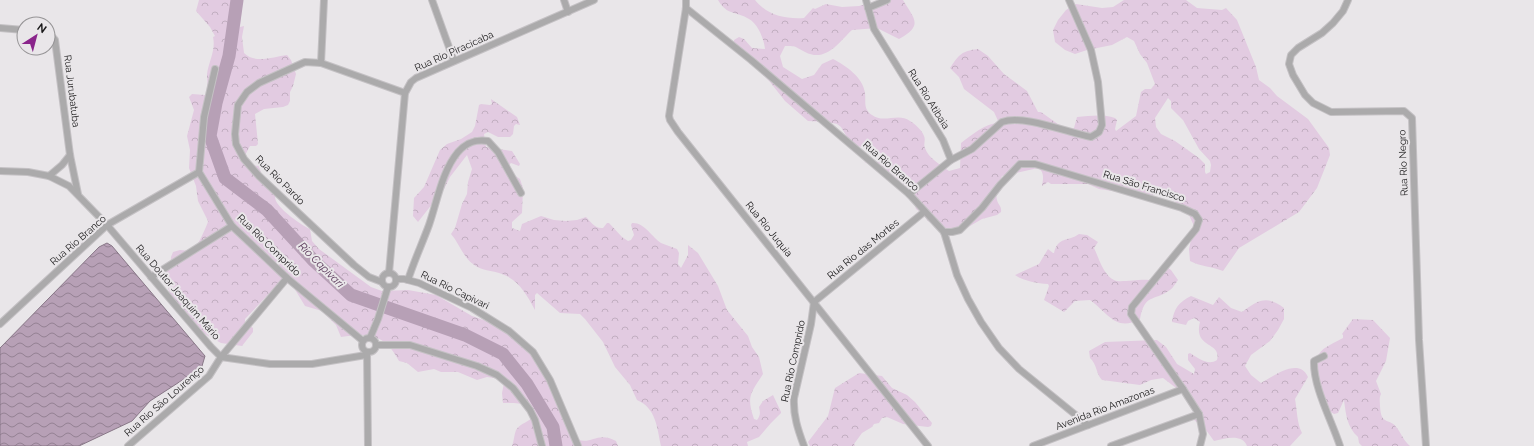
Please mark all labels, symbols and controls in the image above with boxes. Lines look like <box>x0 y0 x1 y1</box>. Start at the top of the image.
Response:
north arrow <box>16 16 56 56</box>
text: N <box>34 21 49 36</box>
street label: Rua Rio Piracicaba <box>413 29 495 73</box>
street label: Rua Jurubatuba <box>62 54 82 128</box>
street label: Rua Rio Atibaia <box>906 67 952 131</box>
street label: Rua Rio Negro <box>1396 130 1410 196</box>
street label: Rua Rio Branco <box>861 139 921 193</box>
street label: Rua Rio Pardo <box>253 153 307 207</box>
street label: Rua São Francisco <box>1102 168 1186 204</box>
street label: Rua Rio Juquia <box>743 199 795 259</box>
street label: Rua Rio Comprido <box>235 212 303 278</box>
street label: Rua Rio Branco <box>48 213 108 267</box>
street label: Rua Rio das Mortes <box>825 217 901 281</box>
water label: Rio Capivari <box>296 240 347 291</box>
street label: Rua Doutor Joaquim Mário <box>134 242 222 342</box>
street label: Rua Rio Capivari <box>419 269 491 311</box>
street label: Rua Rio Comprido <box>779 319 807 403</box>
street label: Rua Rio São Lourenço <box>122 363 206 438</box>
street label: Avenida Rio Amazonas <box>1054 384 1156 432</box>

